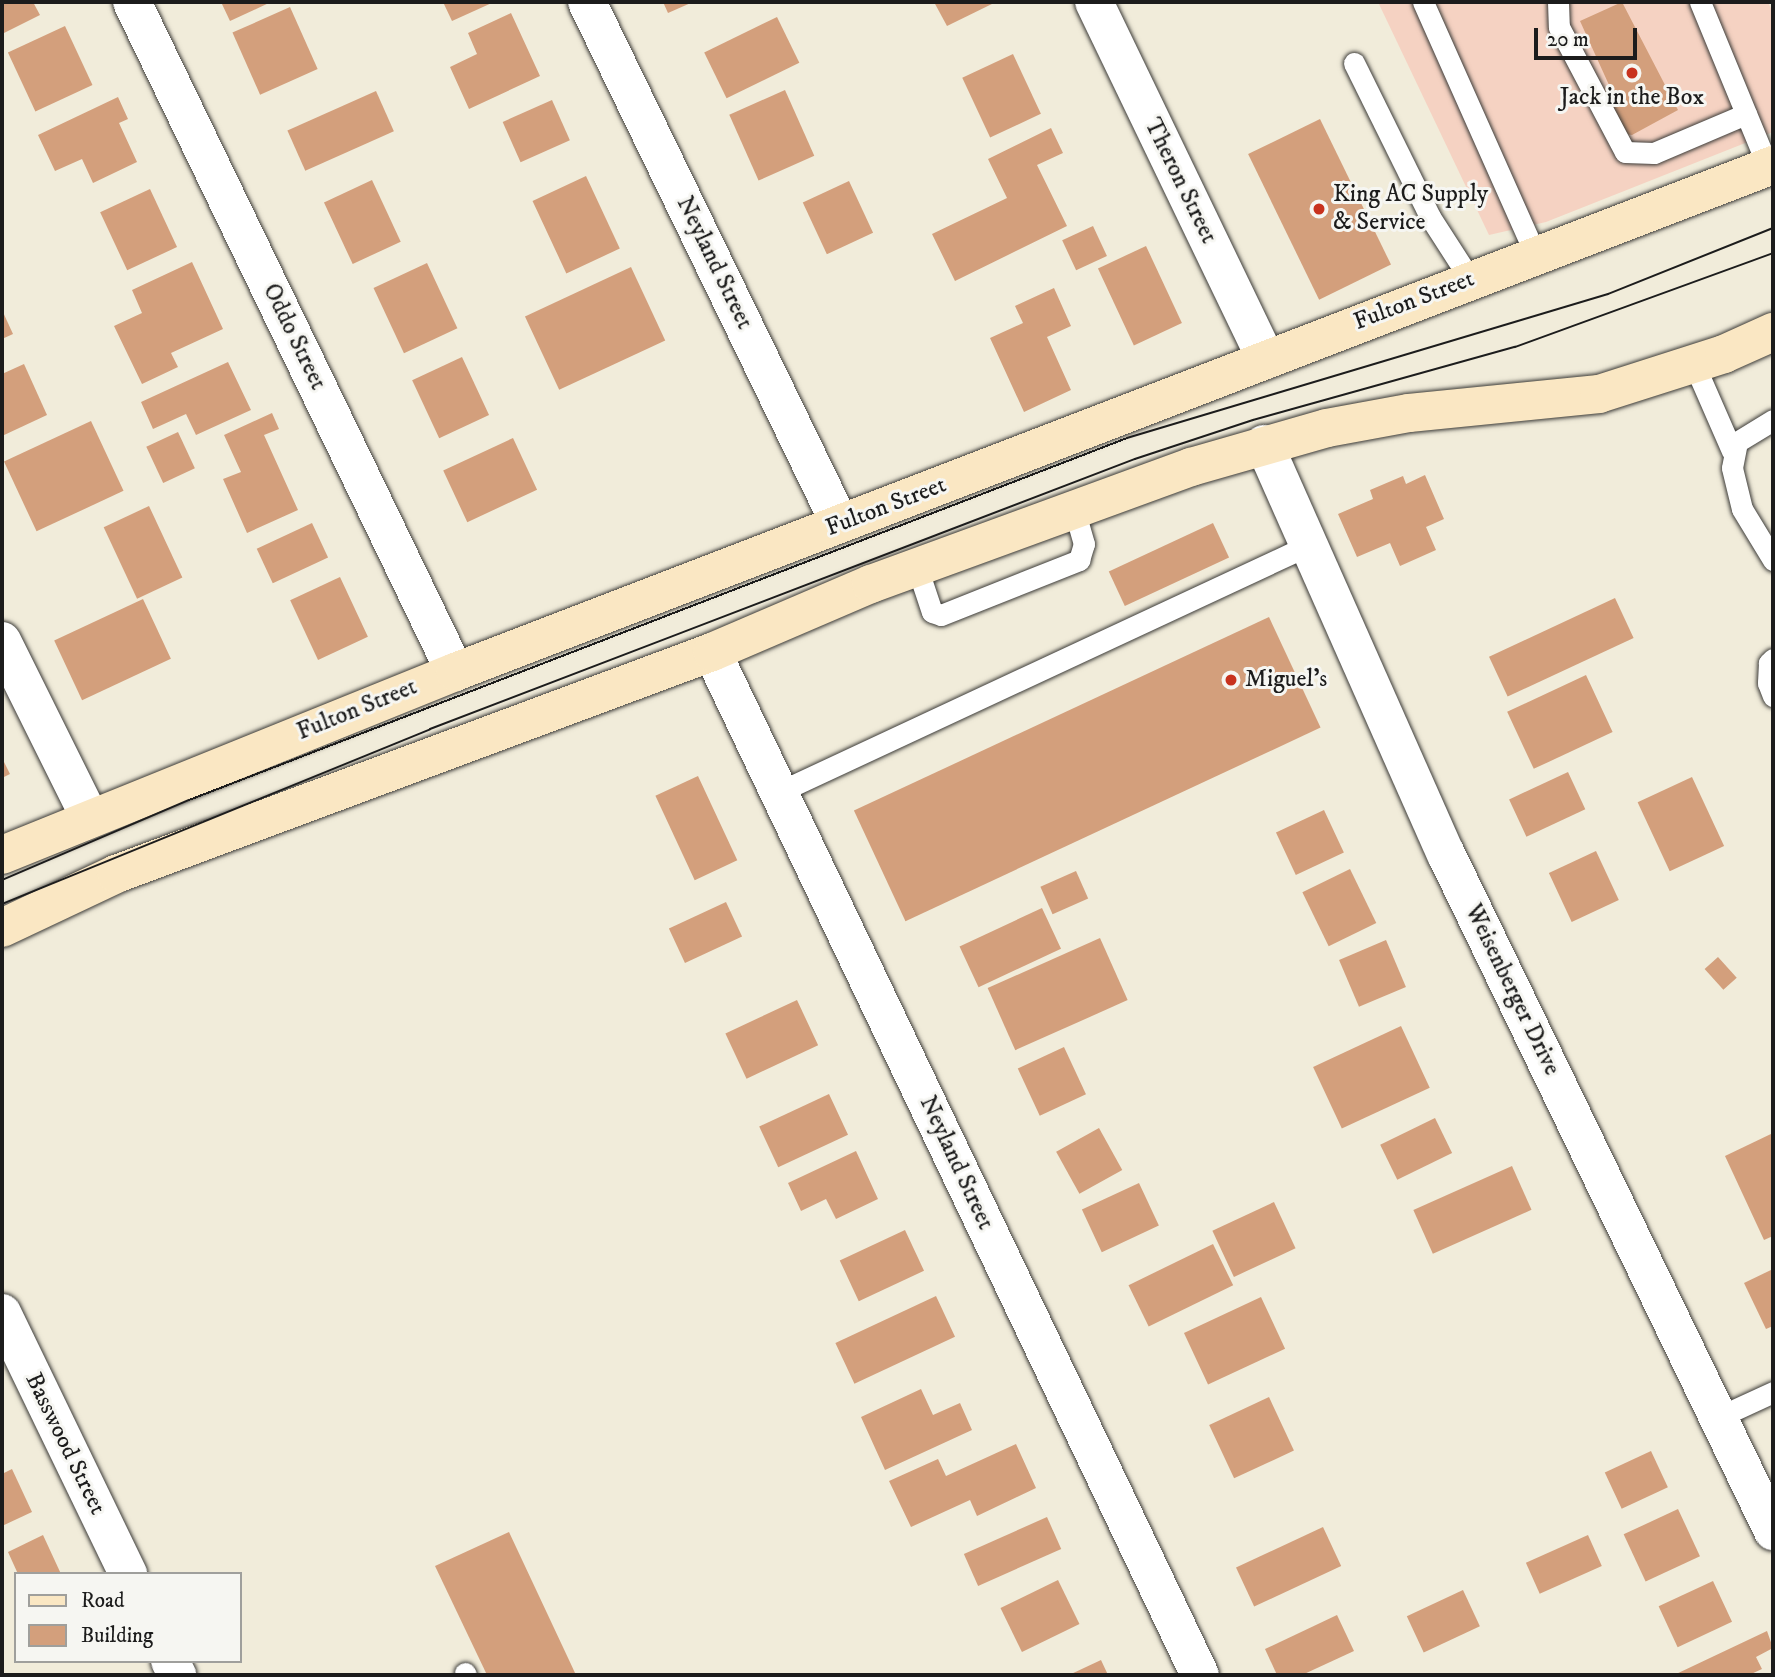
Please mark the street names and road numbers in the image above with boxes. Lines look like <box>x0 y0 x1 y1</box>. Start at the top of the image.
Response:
street label: Theron Street <box>1137 114 1223 248</box>
street label: Neyland Street <box>670 192 758 334</box>
street label: Fulton Street <box>1350 265 1478 337</box>
street label: Oddo Street <box>256 279 332 395</box>
street label: Fulton Street <box>822 471 950 543</box>
street label: Fulton Street <box>293 673 421 747</box>
street label: Weisenberger Drive <box>1458 900 1566 1080</box>
street label: Neyland Street <box>913 1092 999 1234</box>
street label: Basswood Street <box>18 1369 112 1519</box>

